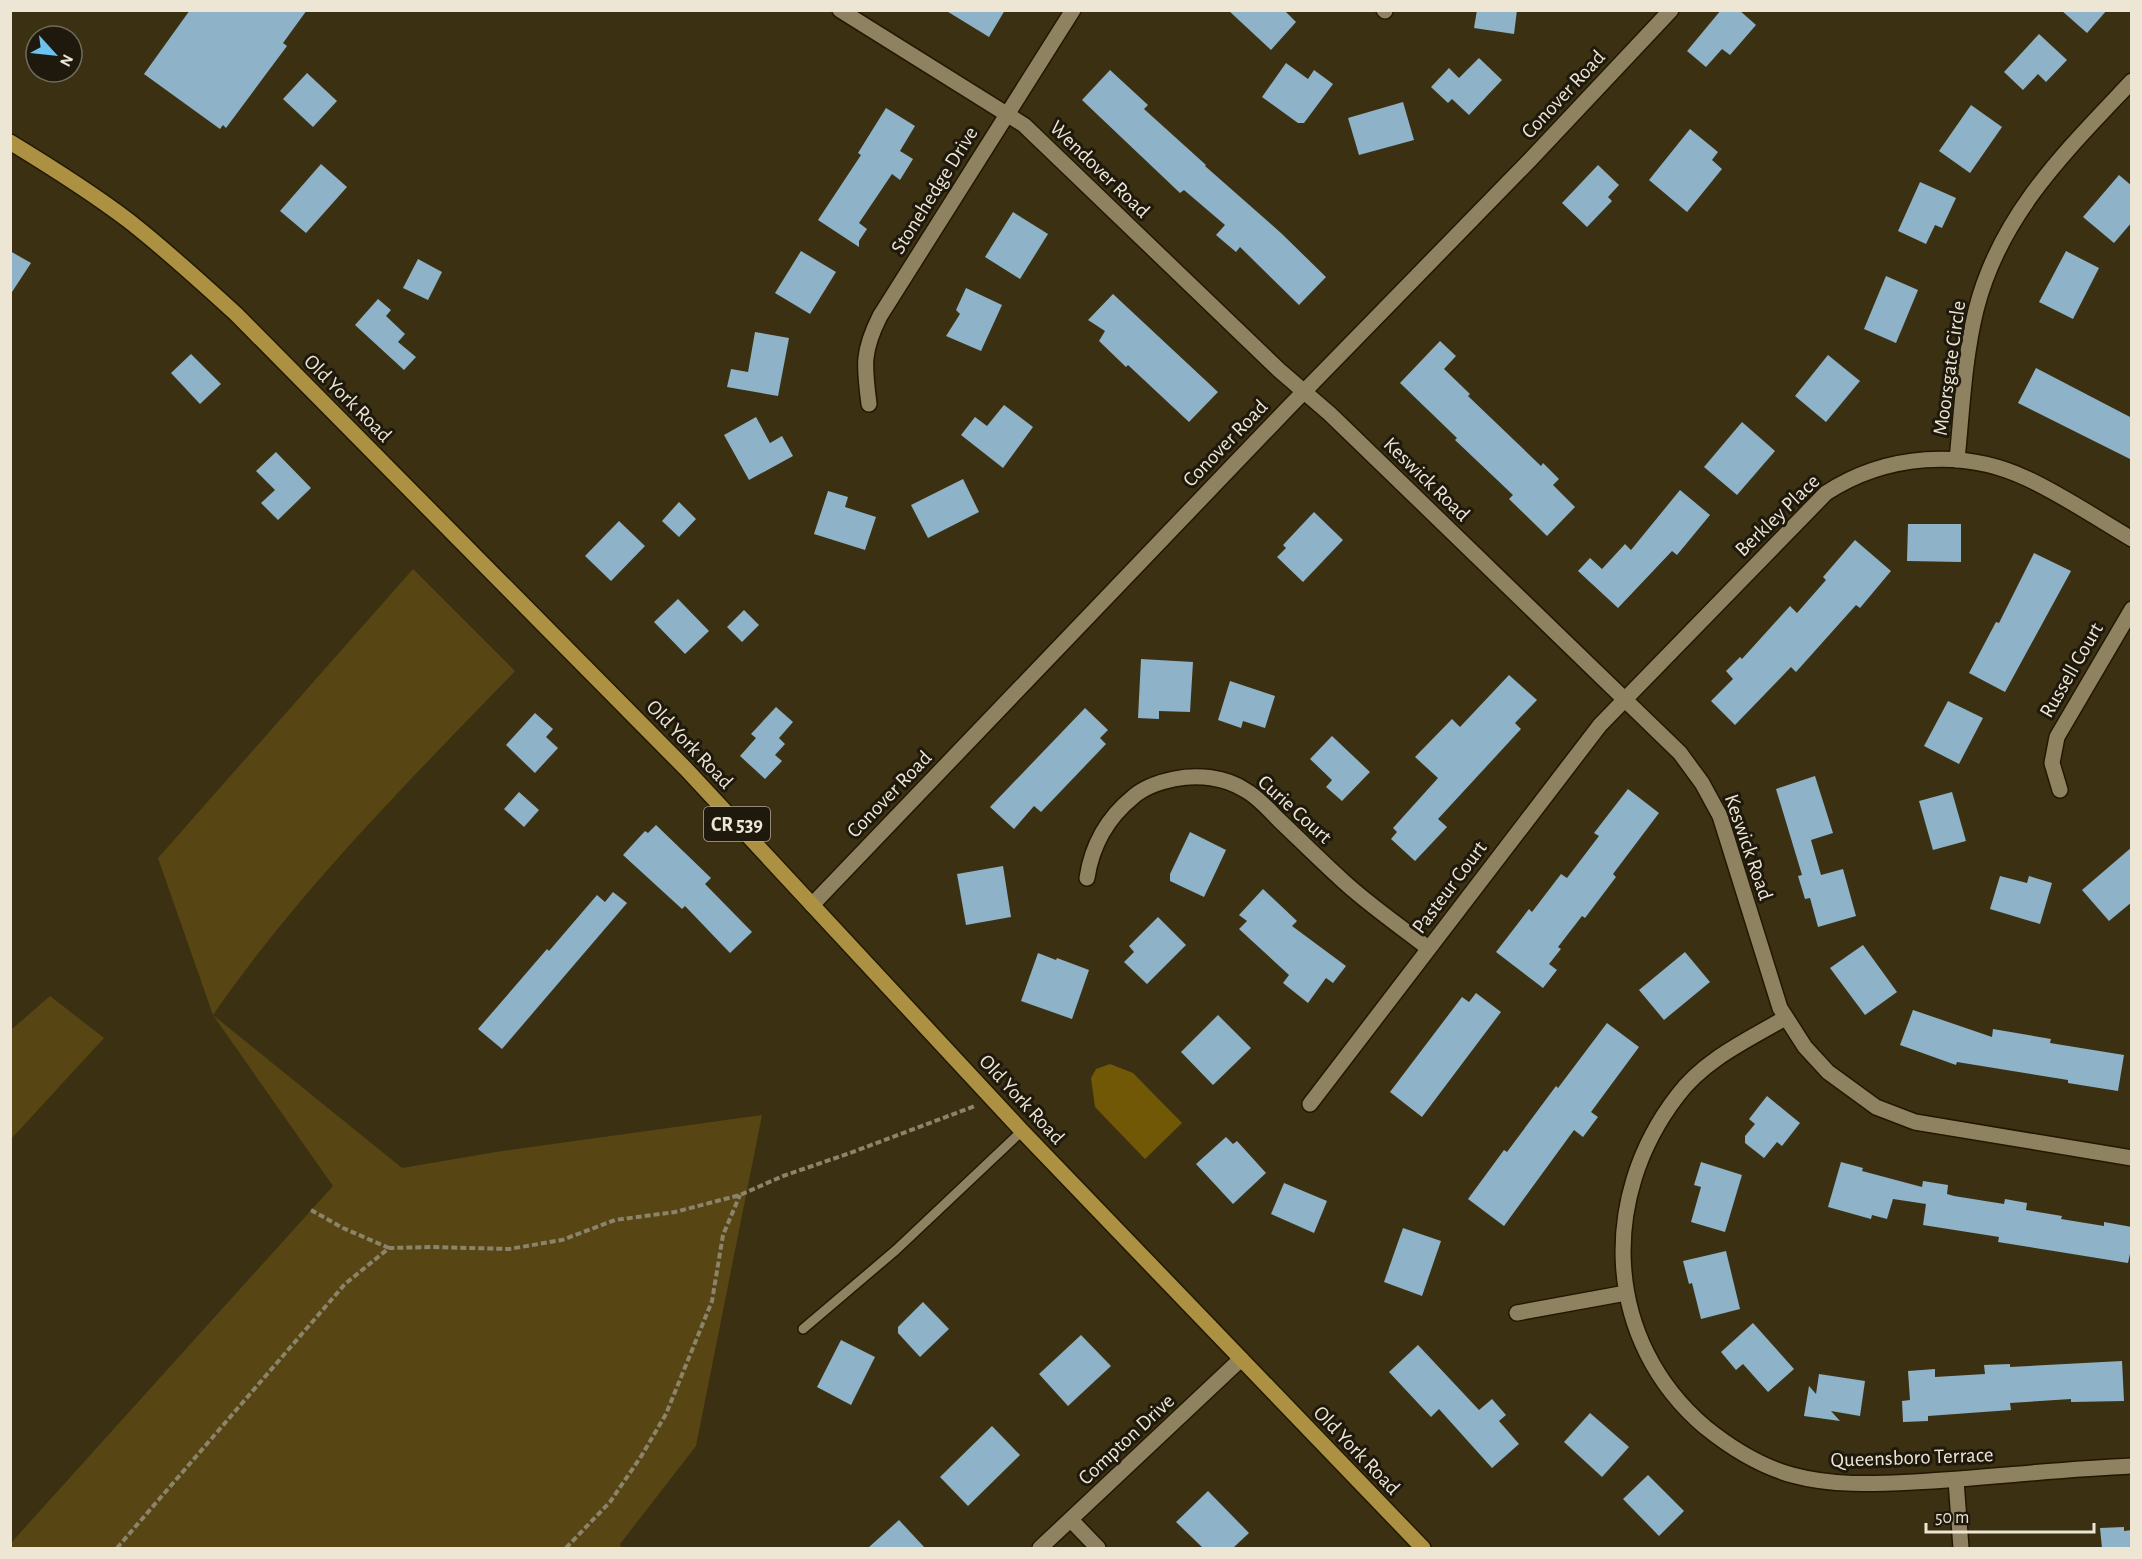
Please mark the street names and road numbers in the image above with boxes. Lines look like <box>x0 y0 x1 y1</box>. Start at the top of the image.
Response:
street label: Conover Road <box>1518 46 1609 142</box>
street label: Wendover Road <box>1046 117 1154 222</box>
street label: Stonehedge Drive <box>887 123 982 258</box>
street label: Moorsgate Circle <box>1930 299 1969 437</box>
street label: Old York Road <box>300 351 396 446</box>
street label: Conover Road <box>1179 396 1272 491</box>
street label: Keswick Road <box>1380 433 1474 525</box>
street label: Berkley Place <box>1731 470 1823 560</box>
street label: Russell Court <box>2036 619 2107 721</box>
street label: Old York Road <box>642 696 737 793</box>
street label: Conover Road <box>843 747 936 842</box>
street label: Curie Court <box>1254 771 1336 848</box>
street label: Keswick Road <box>1721 791 1776 903</box>
road number: CR 539 <box>704 807 770 841</box>
street label: Pasteur Court <box>1408 837 1491 937</box>
street label: Old York Road <box>975 1050 1068 1148</box>
street label: Compton Drive <box>1074 1390 1178 1489</box>
street label: Old York Road <box>1309 1402 1404 1499</box>
street label: Queensboro Terrace <box>1830 1444 1994 1471</box>

